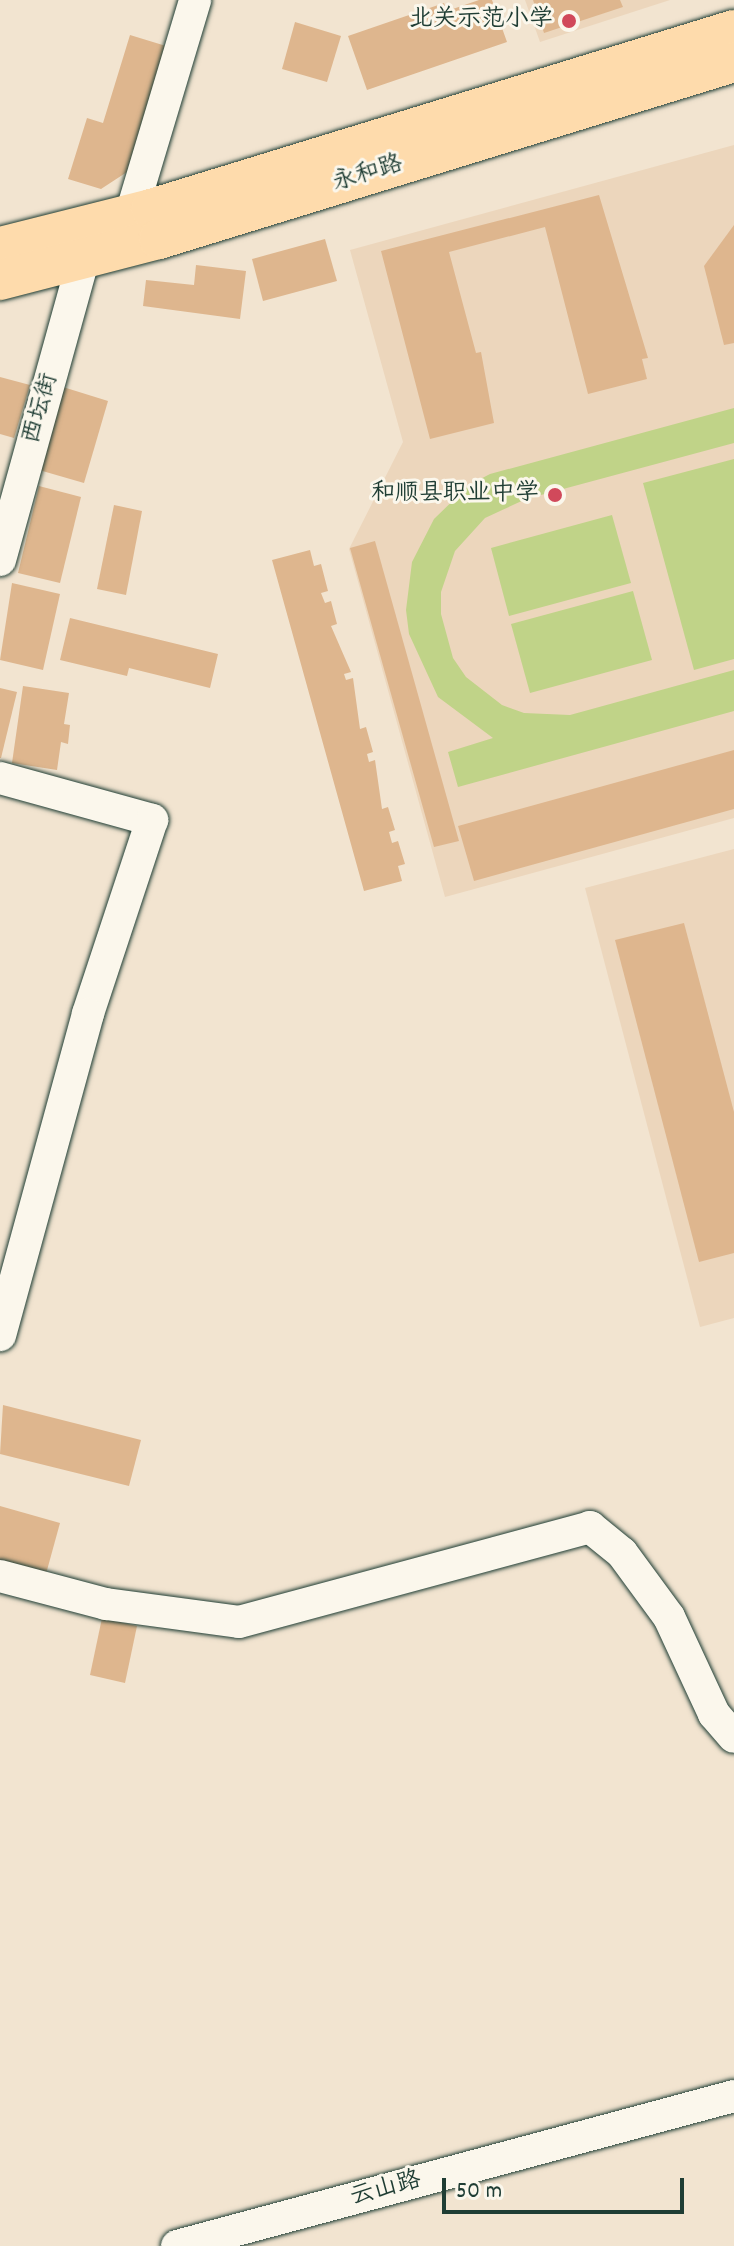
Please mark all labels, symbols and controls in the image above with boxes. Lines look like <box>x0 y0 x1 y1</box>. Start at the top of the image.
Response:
place label: 北关示范小学 <box>409 7 553 35</box>
marker: 北关示范小学 <box>560 12 578 30</box>
street label: 永和路 <box>329 151 407 199</box>
street label: 西坛街 <box>18 370 66 448</box>
place label: 和顺县职业中学 <box>371 481 539 509</box>
marker: 和顺县职业中学 <box>546 486 564 504</box>
scale bar <box>446 2162 688 2212</box>
street label: 云山路 <box>347 2167 425 2213</box>
text: 50 m <box>456 2175 502 2209</box>

